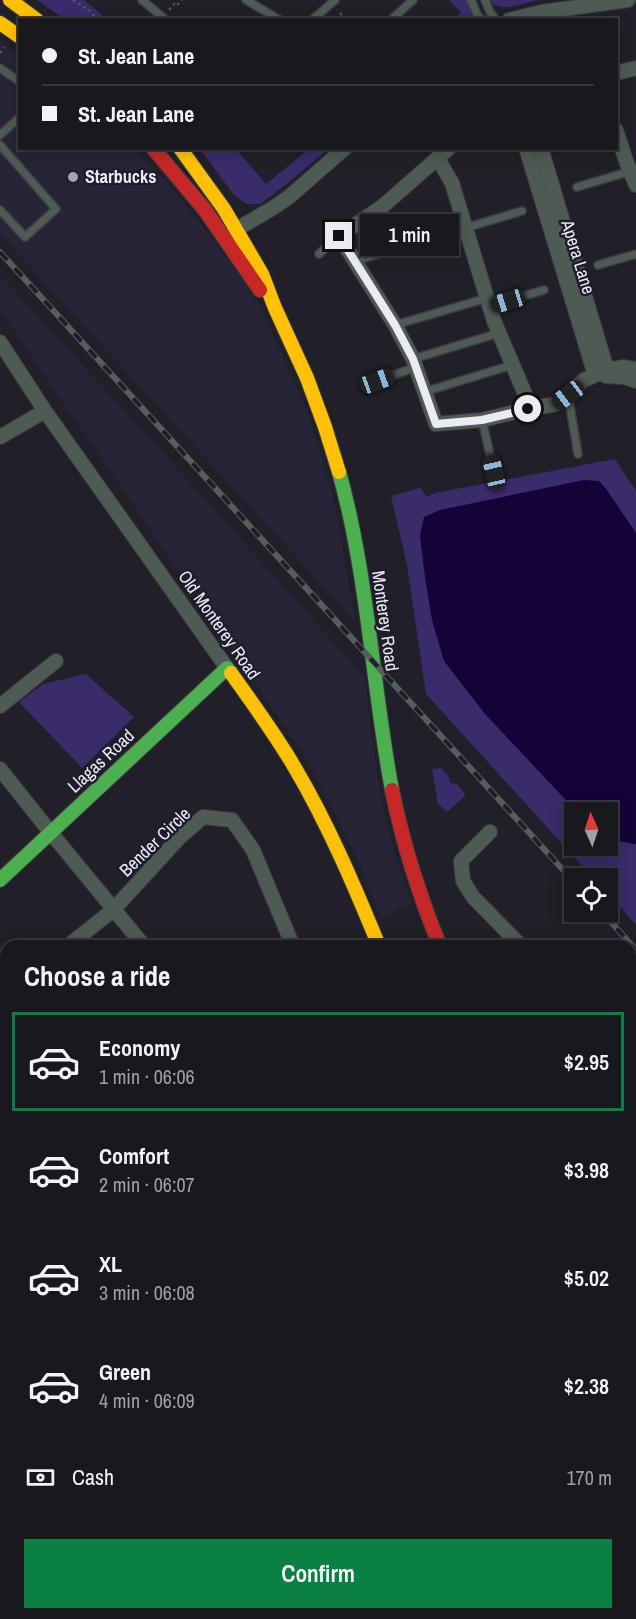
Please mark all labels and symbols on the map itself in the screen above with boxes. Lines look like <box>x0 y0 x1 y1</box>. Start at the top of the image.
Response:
place label: Starbucks <box>85 164 156 189</box>
marker: Starbucks <box>66 170 80 184</box>
callout: 1 min <box>360 215 459 257</box>
street label: Apera Lane <box>555 216 602 297</box>
route end <box>325 222 352 249</box>
car <box>488 287 528 315</box>
car <box>357 366 397 396</box>
car <box>548 377 588 413</box>
route start <box>514 395 541 422</box>
car <box>481 452 507 492</box>
street label: Old Monterey Road <box>172 565 266 684</box>
street label: Monterey Road <box>366 569 405 673</box>
street label: Llagas Road <box>62 723 139 798</box>
street label: Bender Circle <box>114 801 196 882</box>
north arrow <box>564 802 618 856</box>

